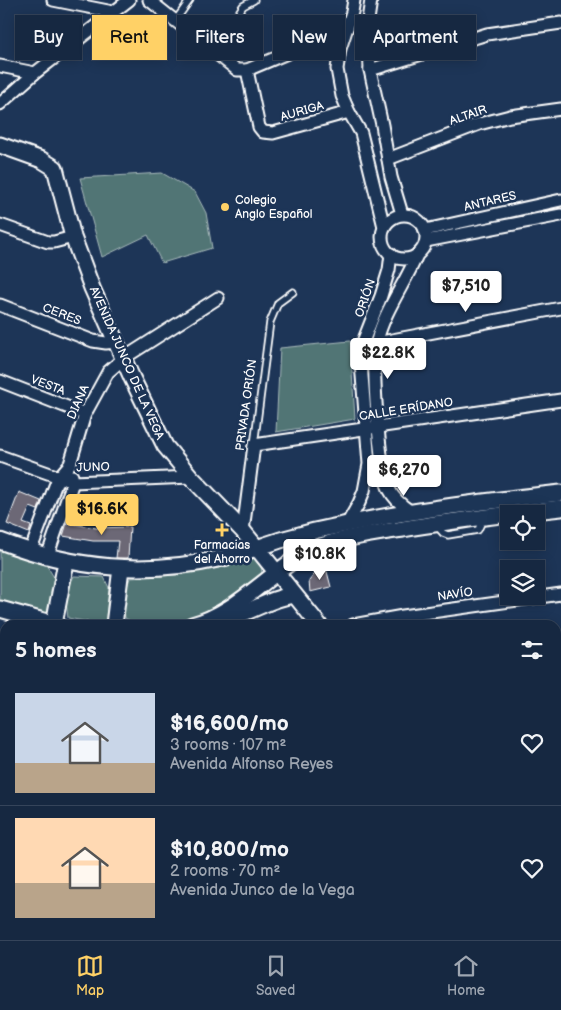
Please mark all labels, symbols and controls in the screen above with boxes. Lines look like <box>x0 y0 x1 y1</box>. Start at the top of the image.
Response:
chip: Buy <box>15 15 82 60</box>
chip: Rent <box>92 15 167 60</box>
chip: Filters <box>177 15 263 60</box>
chip: New <box>273 15 345 60</box>
chip: Apartment <box>355 15 476 60</box>
street label: AURIGA <box>279 98 326 125</box>
street label: ALTAIR <box>447 102 489 129</box>
street label: ANTARES <box>462 188 518 215</box>
place label: Colegio Anglo Español <box>235 193 313 222</box>
marker: Colegio Anglo Español <box>219 201 231 213</box>
pin: $7,510 <box>425 270 507 313</box>
street label: ORIÓN <box>350 276 379 319</box>
text: $7,510 <box>442 277 490 296</box>
street label: AVENIDA JUNCO DE LA VEGA <box>86 284 167 443</box>
street label: CERES <box>40 300 83 329</box>
pin: $22.8K <box>347 338 429 380</box>
text: $22.8K <box>361 344 415 363</box>
street label: PRIVADA ORIÓN <box>231 358 260 452</box>
street label: VESTA <box>28 372 68 399</box>
street label: DIANA <box>64 382 93 422</box>
street label: CALLE ERÍDANO <box>358 393 454 424</box>
pin: $6,270 <box>363 454 445 497</box>
street label: JUNO <box>76 459 110 476</box>
text: $6,270 <box>378 461 430 480</box>
pin: $16.6K <box>61 494 143 536</box>
text: $16.6K <box>76 500 128 519</box>
map controls <box>500 505 545 605</box>
button: locate <box>500 505 545 550</box>
marker: Farmacias del Ahorro <box>216 524 228 536</box>
place label: Farmacias del Ahorro <box>194 538 250 567</box>
pin: $10.8K <box>279 538 361 581</box>
text: $10.8K <box>294 545 346 564</box>
button: layers <box>500 560 545 605</box>
street label: NAVÍO <box>436 583 474 604</box>
icon: filters <box>518 636 546 664</box>
text: 5 homes <box>15 638 97 663</box>
text: $16,600/mo <box>170 711 289 736</box>
icon: home <box>55 713 115 773</box>
icon: heart <box>518 729 546 757</box>
text: 3 rooms · 107 m² <box>170 736 286 755</box>
text: Avenida Alfonso Reyes <box>170 755 333 774</box>
text: $10,800/mo <box>170 837 289 862</box>
icon: home <box>55 838 115 898</box>
icon: heart <box>518 854 546 882</box>
text: 2 rooms · 70 m² <box>170 862 280 881</box>
text: Avenida Junco de la Vega <box>170 881 355 900</box>
tab: Map <box>76 952 104 999</box>
tab: Saved <box>256 952 295 999</box>
tab: Home <box>447 952 485 999</box>

